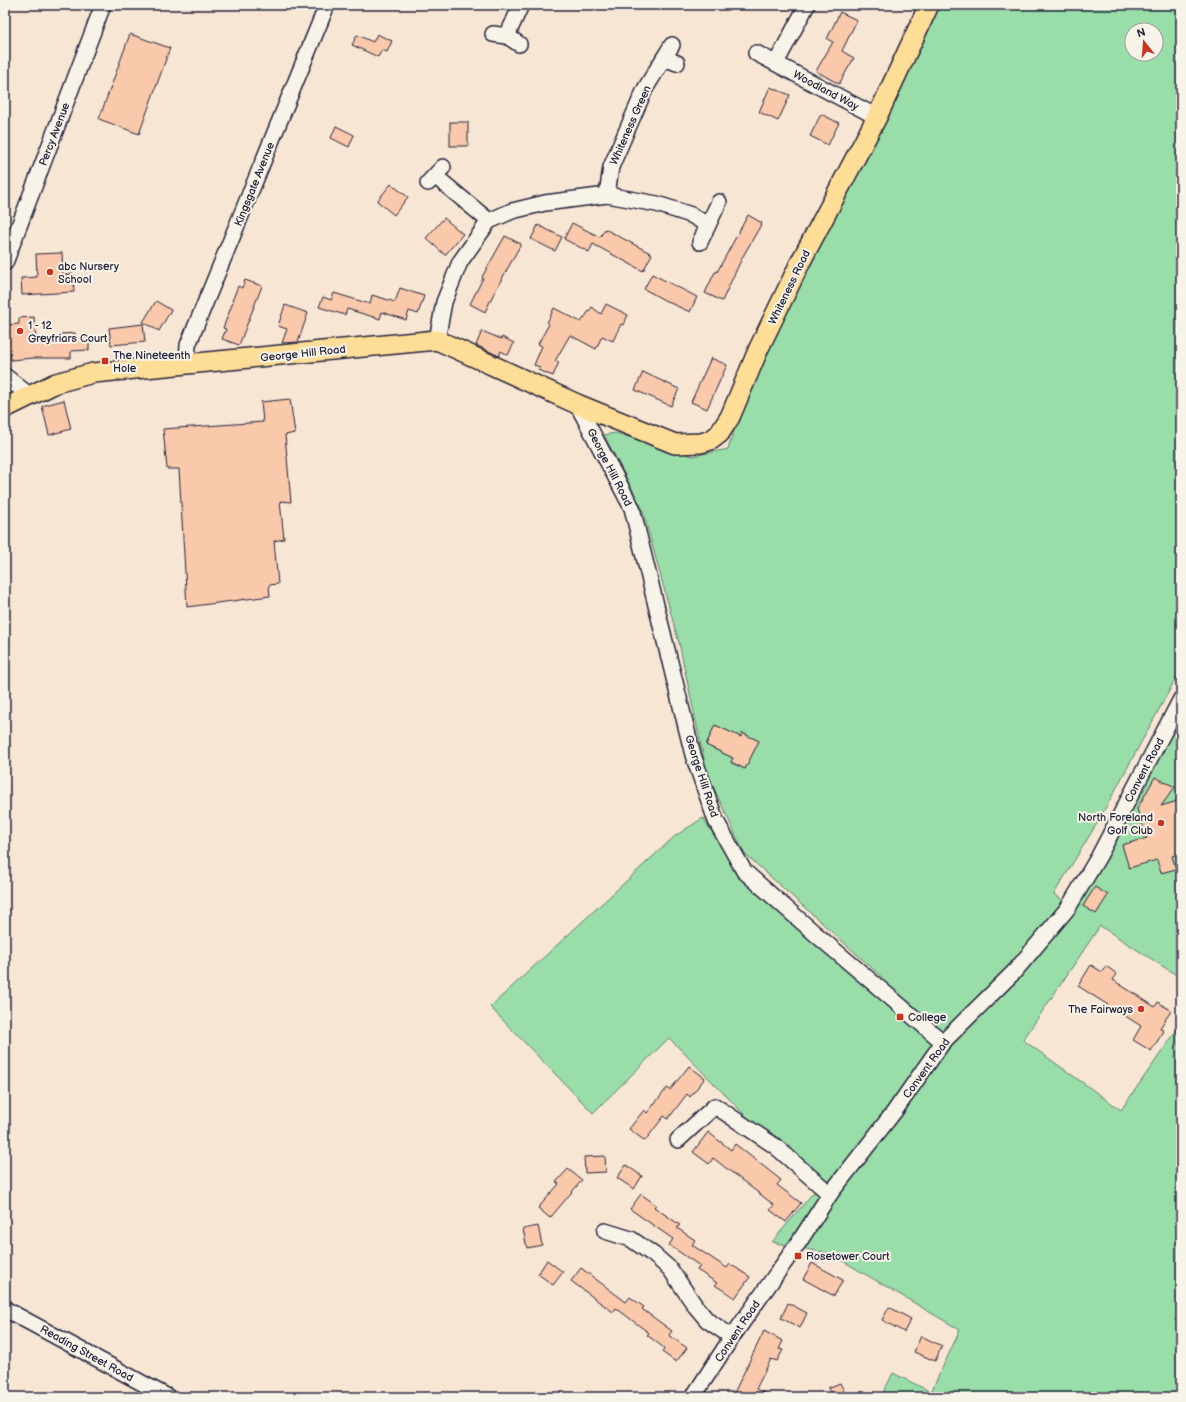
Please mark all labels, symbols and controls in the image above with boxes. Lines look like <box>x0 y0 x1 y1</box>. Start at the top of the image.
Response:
north arrow <box>1124 22 1164 62</box>
text: N <box>1135 25 1147 40</box>
street label: Woodland Way <box>791 68 861 113</box>
street label: Whiteness Green <box>607 83 654 167</box>
street label: Percy Avenue <box>36 100 73 168</box>
street label: Kingsgate Avenue <box>232 140 277 228</box>
street label: Whiteness Road <box>766 248 813 326</box>
place label: abc Nursery School <box>58 260 119 286</box>
marker: abc Nursery School <box>45 267 55 277</box>
place label: 1 - 12 Greyfriars Court <box>28 319 108 345</box>
marker: 1 - 12 Greyfriars Court <box>15 326 25 336</box>
street label: George Hill Road <box>260 343 346 364</box>
place label: The Nineteenth Hole <box>113 349 190 375</box>
marker: The Nineteenth Hole <box>100 356 110 366</box>
street label: George Hill Road <box>584 426 635 508</box>
street label: George Hill Road <box>682 733 721 819</box>
street label: Convent Road <box>1122 736 1167 805</box>
place label: North Foreland Golf Club <box>1078 811 1153 837</box>
marker: North Foreland Golf Club <box>1156 818 1166 828</box>
place label: The Fairways <box>1068 1003 1134 1016</box>
marker: The Fairways <box>1136 1004 1146 1014</box>
place label: College <box>908 1011 947 1024</box>
marker: College <box>895 1012 905 1022</box>
street label: Convent Road <box>900 1036 953 1101</box>
place label: Rosetower Court <box>806 1250 890 1263</box>
marker: Rosetower Court <box>793 1251 803 1261</box>
street label: Convent Road <box>712 1298 763 1364</box>
street label: Reading Street Road <box>38 1322 136 1384</box>

